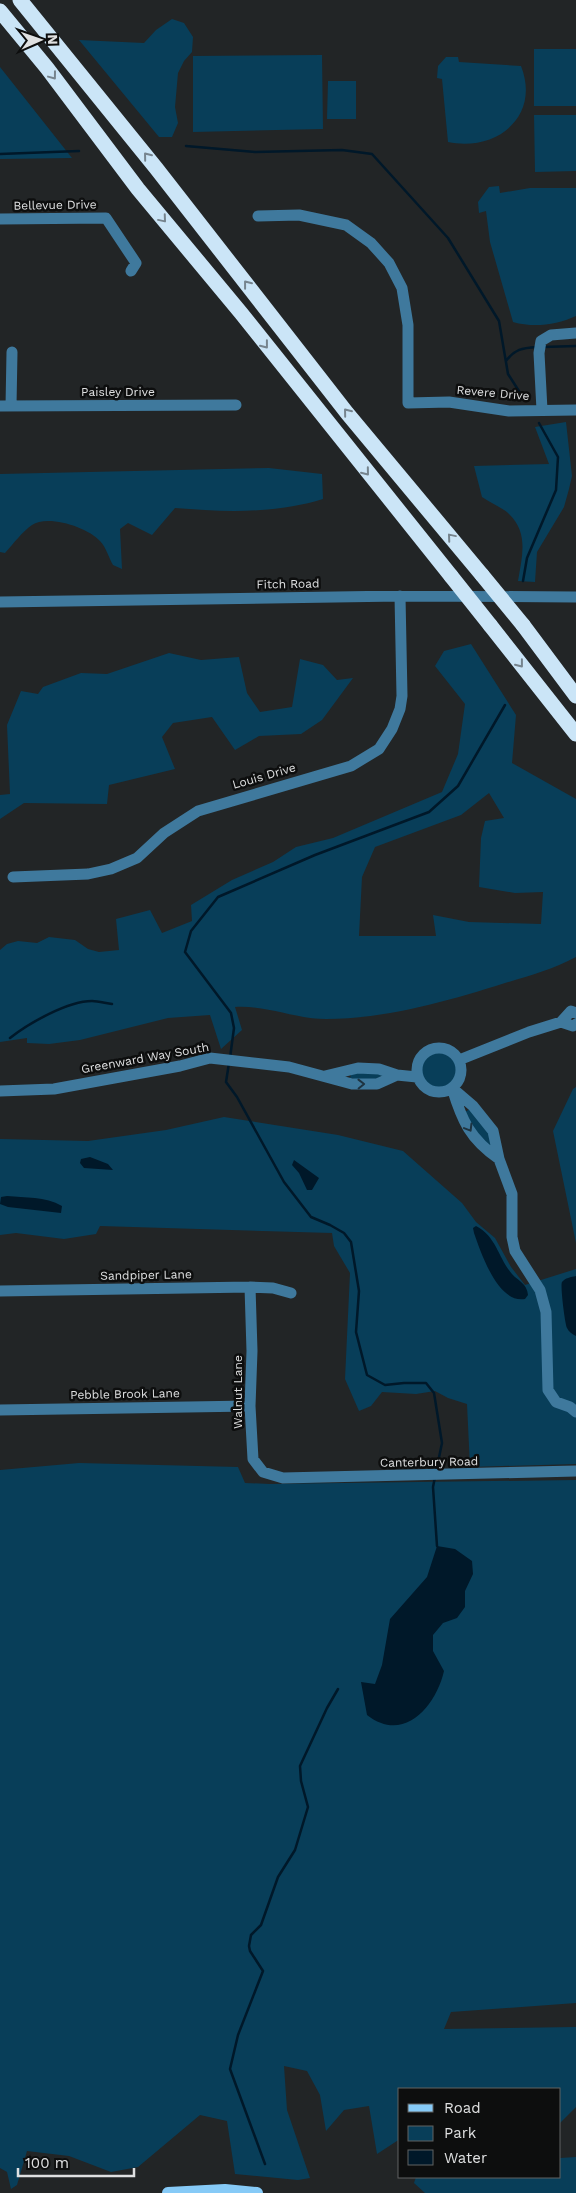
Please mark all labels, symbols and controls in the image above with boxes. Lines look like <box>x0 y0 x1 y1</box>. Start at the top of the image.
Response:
north arrow <box>15 15 65 65</box>
text: N <box>45 34 61 45</box>
one-way arrow <box>47 70 55 79</box>
one-way arrow <box>144 153 152 162</box>
street label: Bellevue Drive <box>13 197 97 213</box>
one-way arrow <box>157 213 166 222</box>
one-way arrow <box>245 281 253 290</box>
one-way arrow <box>260 339 269 348</box>
street label: Revere Drive <box>456 383 530 403</box>
street label: Paisley Drive <box>81 385 155 399</box>
one-way arrow <box>343 409 352 418</box>
one-way arrow <box>361 466 369 475</box>
one-way arrow <box>448 534 457 543</box>
street label: Fitch Road <box>256 576 320 592</box>
one-way arrow <box>515 658 524 667</box>
street label: Louis Drive <box>231 760 297 792</box>
street label: Greenward Way South <box>80 1040 210 1076</box>
one-way arrow <box>357 1079 365 1089</box>
one-way arrow <box>462 1123 472 1132</box>
street label: Sandpiper Lane <box>100 1267 192 1283</box>
street label: Walnut Lane <box>231 1355 245 1429</box>
street label: Pebble Brook Lane <box>70 1386 180 1402</box>
street label: Canterbury Road <box>380 1454 478 1470</box>
legend <box>398 2088 561 2178</box>
text: Road <box>444 2099 481 2117</box>
text: Park <box>444 2124 477 2142</box>
scale bar <box>18 2146 134 2178</box>
text: Water <box>444 2149 487 2167</box>
text: 100 m <box>25 2154 69 2172</box>

